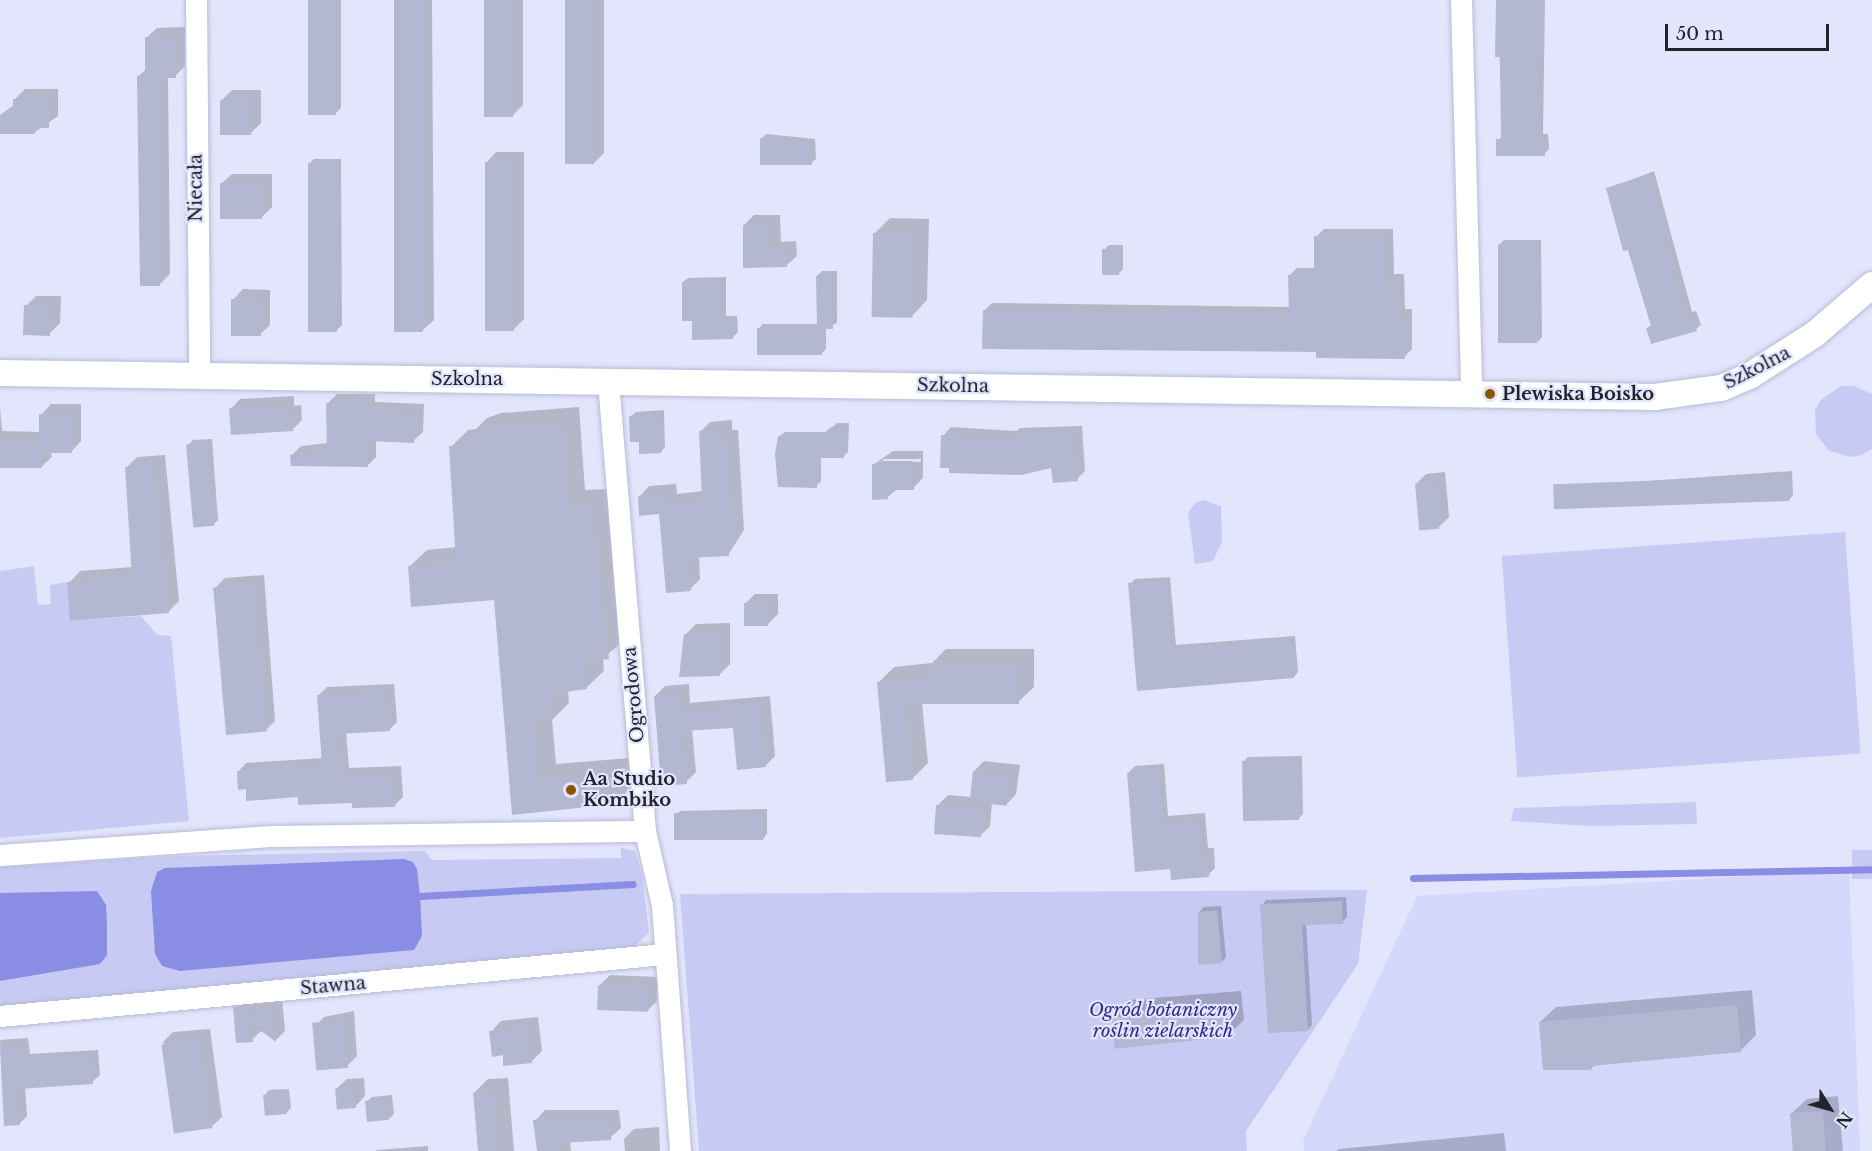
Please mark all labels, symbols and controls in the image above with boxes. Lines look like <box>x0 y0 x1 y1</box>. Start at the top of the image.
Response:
scale bar <box>1668 12 1832 50</box>
text: 50 m <box>1676 23 1724 45</box>
street label: Niecała <box>185 154 207 222</box>
street label: Szkolna <box>1720 342 1794 394</box>
street label: Szkolna <box>431 368 503 390</box>
street label: Szkolna <box>917 375 989 397</box>
place label: Plewiska Boisko <box>1502 383 1654 405</box>
marker: Plewiska Boisko <box>1483 387 1497 401</box>
street label: Ogrodowa <box>619 646 649 744</box>
place label: Aa Studio Kombiko <box>583 769 675 812</box>
marker: Aa Studio Kombiko <box>564 783 578 797</box>
street label: Stawna <box>299 972 367 1000</box>
park label: Ogród botaniczny roślin zielarskich <box>1089 1000 1237 1042</box>
north arrow <box>1800 1079 1860 1139</box>
text: N <box>1832 1108 1857 1132</box>

